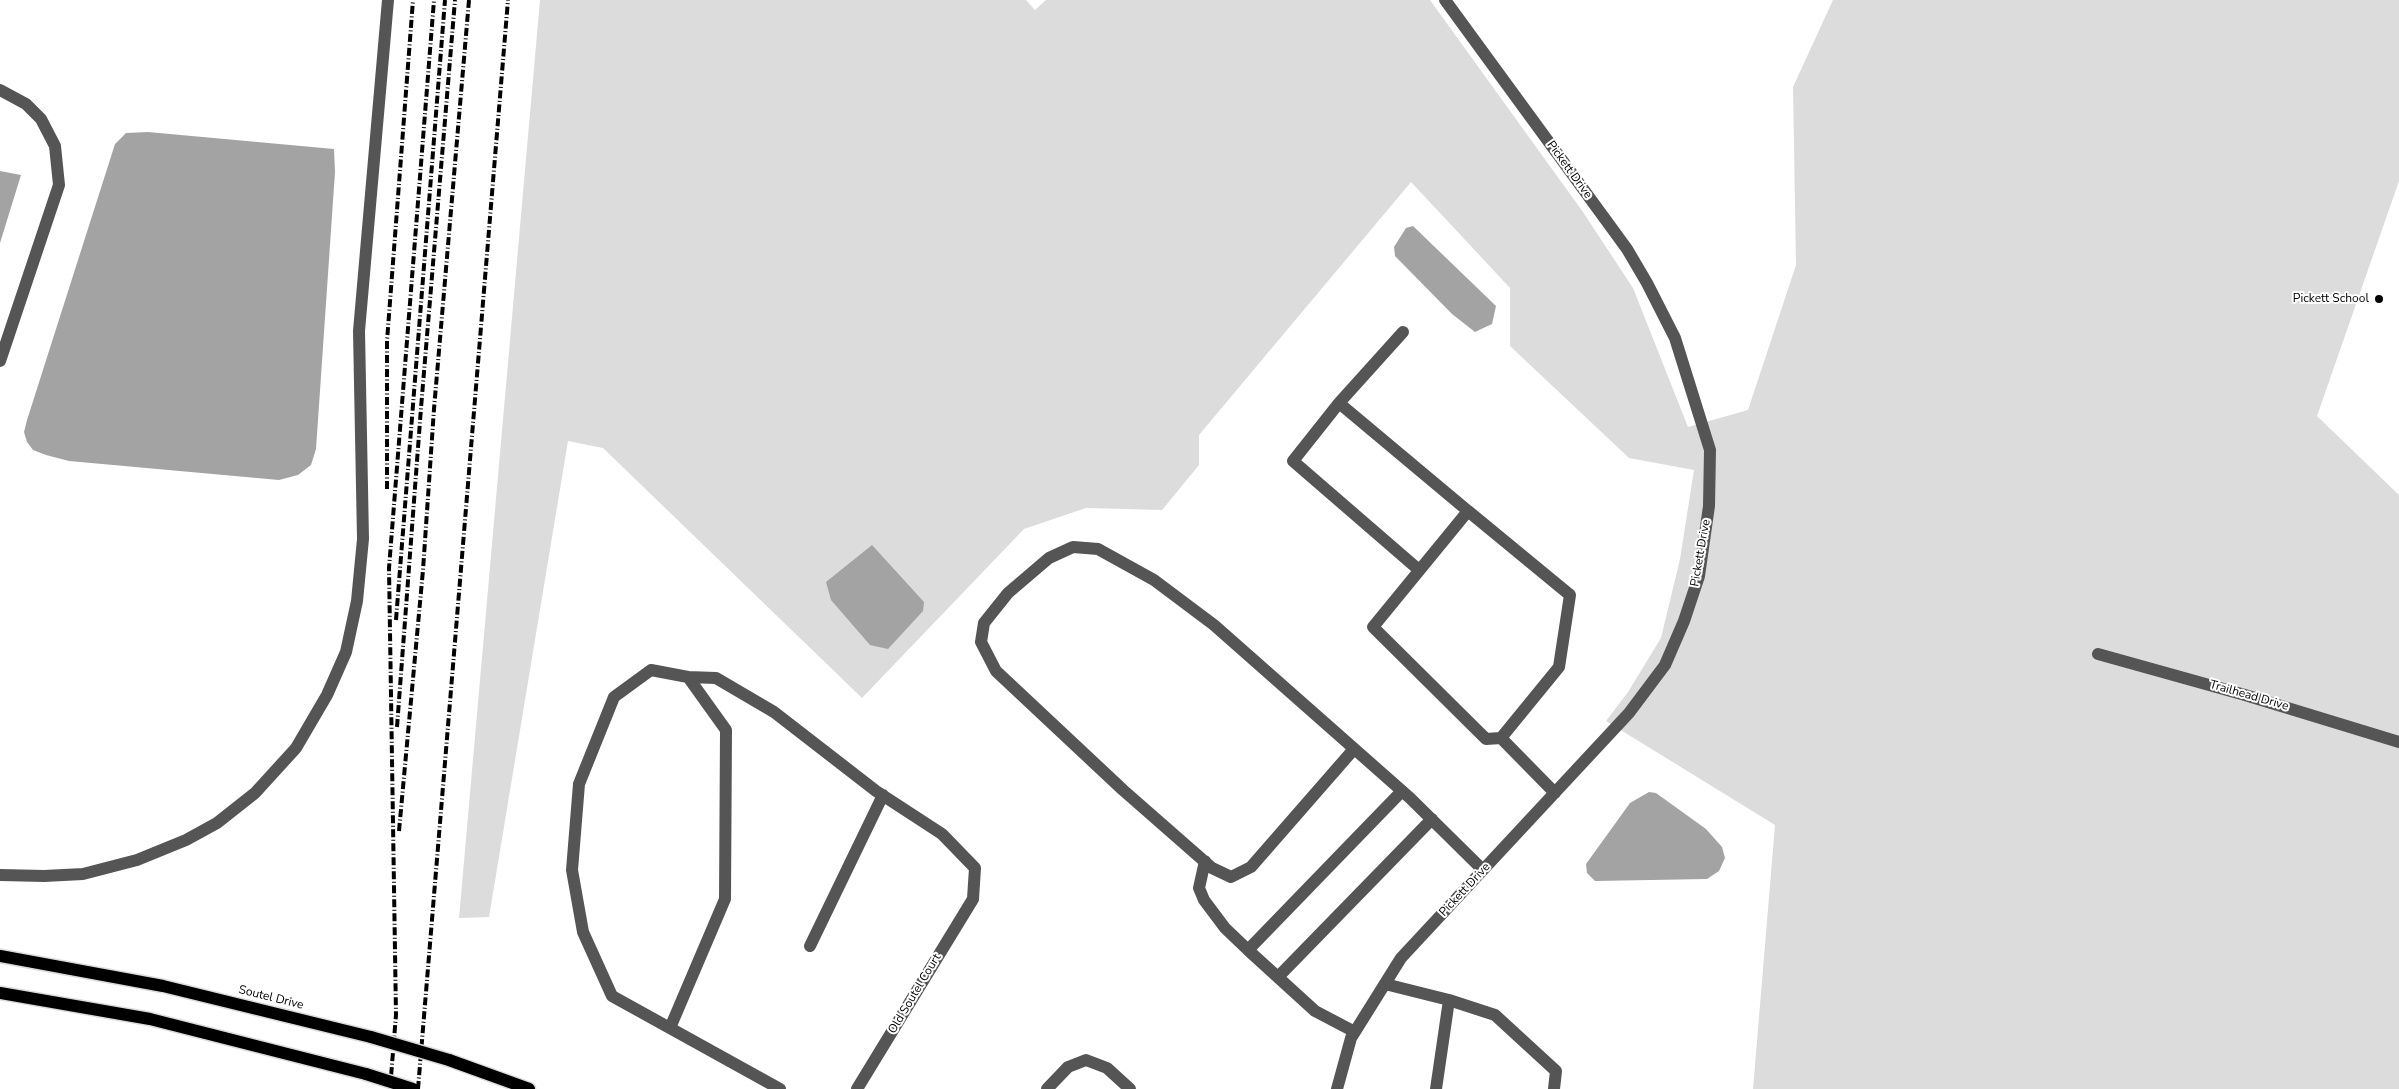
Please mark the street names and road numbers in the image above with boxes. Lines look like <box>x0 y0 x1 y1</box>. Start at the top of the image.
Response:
street label: Pickett Drive <box>1543 138 1595 202</box>
street label: Pickett Drive <box>1688 518 1714 588</box>
street label: Trailhead Drive <box>2208 678 2290 714</box>
street label: Pickett Drive <box>1437 860 1493 920</box>
street label: Old Soutel Court <box>885 951 945 1037</box>
street label: Soutel Drive <box>237 983 305 1013</box>

